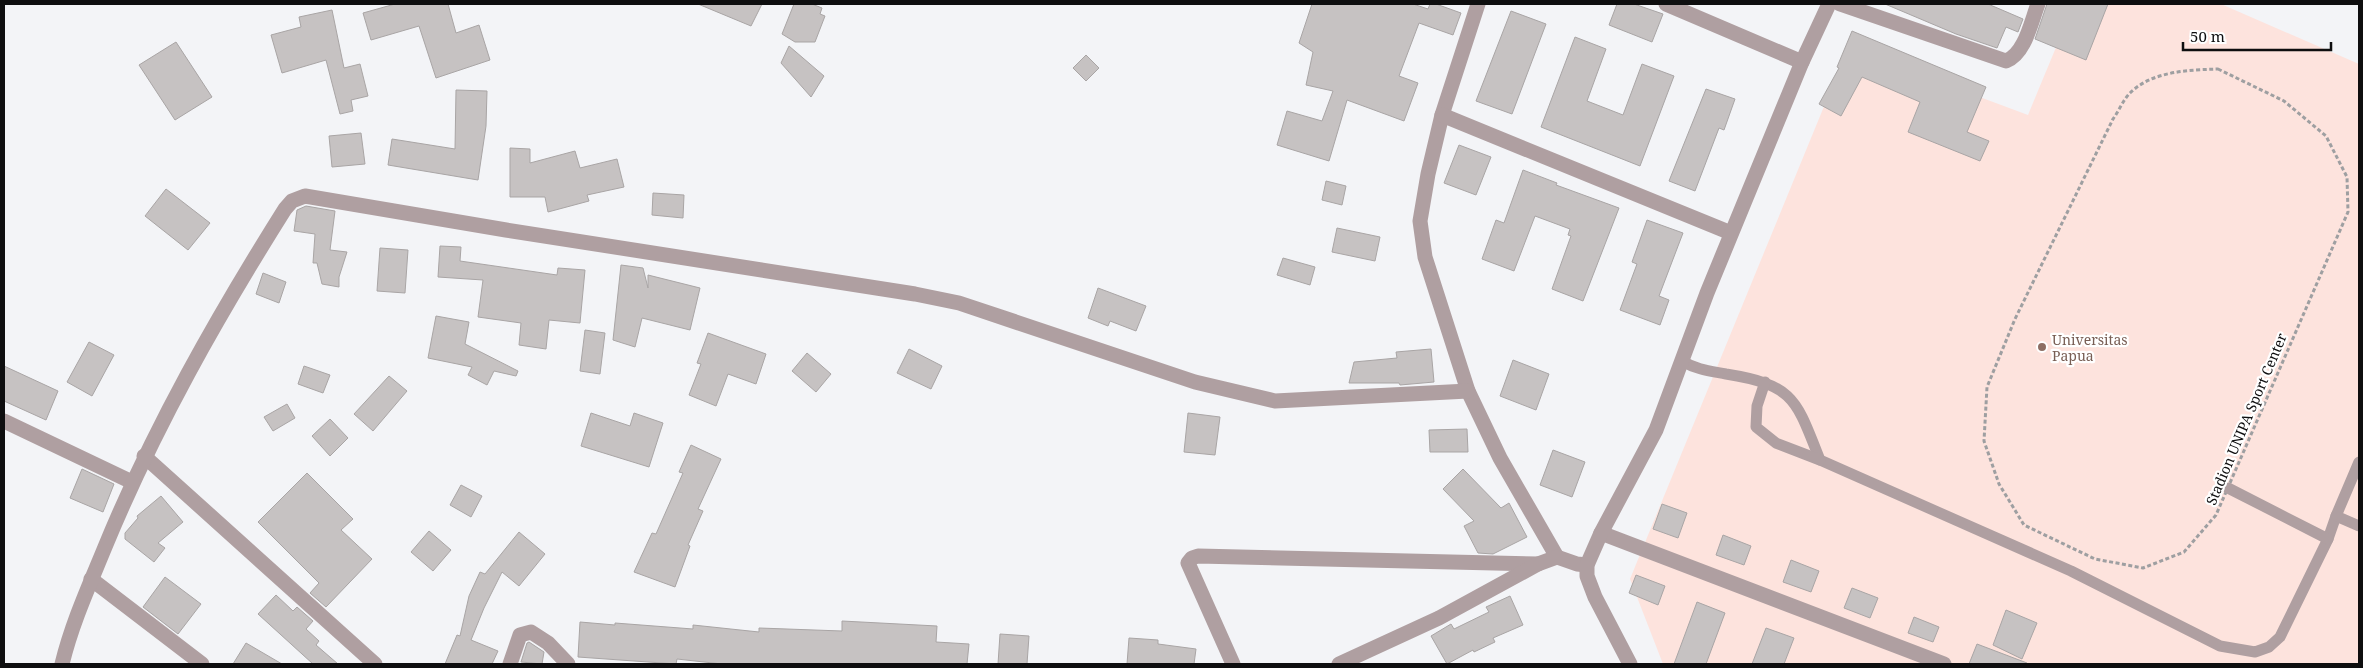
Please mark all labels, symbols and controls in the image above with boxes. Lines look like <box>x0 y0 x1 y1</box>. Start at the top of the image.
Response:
scale bar <box>2183 20 2330 52</box>
text: 50 m <box>2190 26 2225 46</box>
place label: Universitas Papua <box>2052 330 2128 365</box>
street label: Stadion UNIPA Sport Center <box>2201 330 2291 508</box>
marker: Universitas Papua <box>2036 341 2048 353</box>

